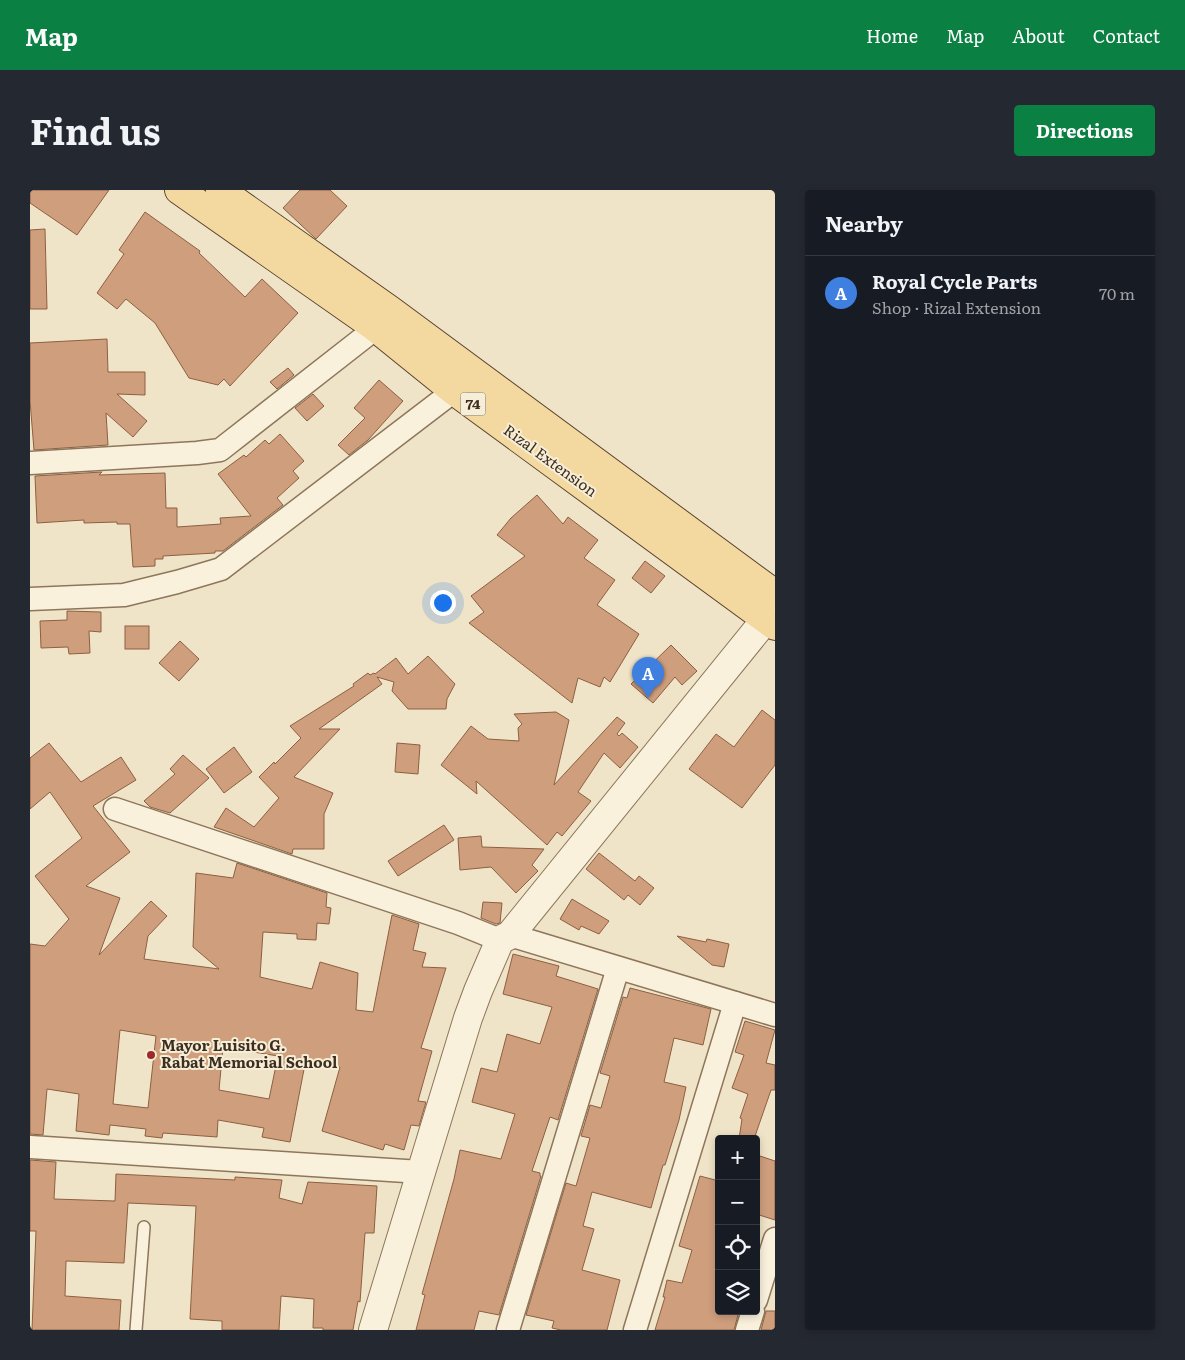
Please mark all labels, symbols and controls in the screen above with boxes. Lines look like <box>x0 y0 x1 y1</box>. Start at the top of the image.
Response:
text: Map <box>25 18 78 53</box>
text: Home <box>866 22 918 49</box>
text: Map <box>946 22 984 49</box>
text: About <box>1012 22 1065 49</box>
text: Contact <box>1093 22 1160 49</box>
text: Find us <box>30 104 160 156</box>
button: Directions <box>1014 105 1155 156</box>
text: Nearby <box>825 207 903 238</box>
text: Royal Cycle Parts <box>872 267 1037 295</box>
text: A <box>835 281 847 305</box>
text: 70 m <box>1099 281 1135 305</box>
text: Shop · Rizal Extension <box>872 295 1041 319</box>
road number: 74 <box>460 392 486 415</box>
street label: Rizal Extension <box>499 418 603 502</box>
your location <box>430 590 456 616</box>
pin: A <box>632 657 664 698</box>
place label: Mayor Luisito G. Rabat Memorial School <box>161 1033 338 1073</box>
marker: Mayor Luisito G. Rabat Memorial School <box>145 1049 157 1061</box>
map controls <box>715 1135 760 1315</box>
button: + <box>715 1135 760 1180</box>
button: − <box>715 1180 760 1225</box>
button: locate <box>715 1225 760 1270</box>
button: layers <box>715 1270 760 1315</box>

